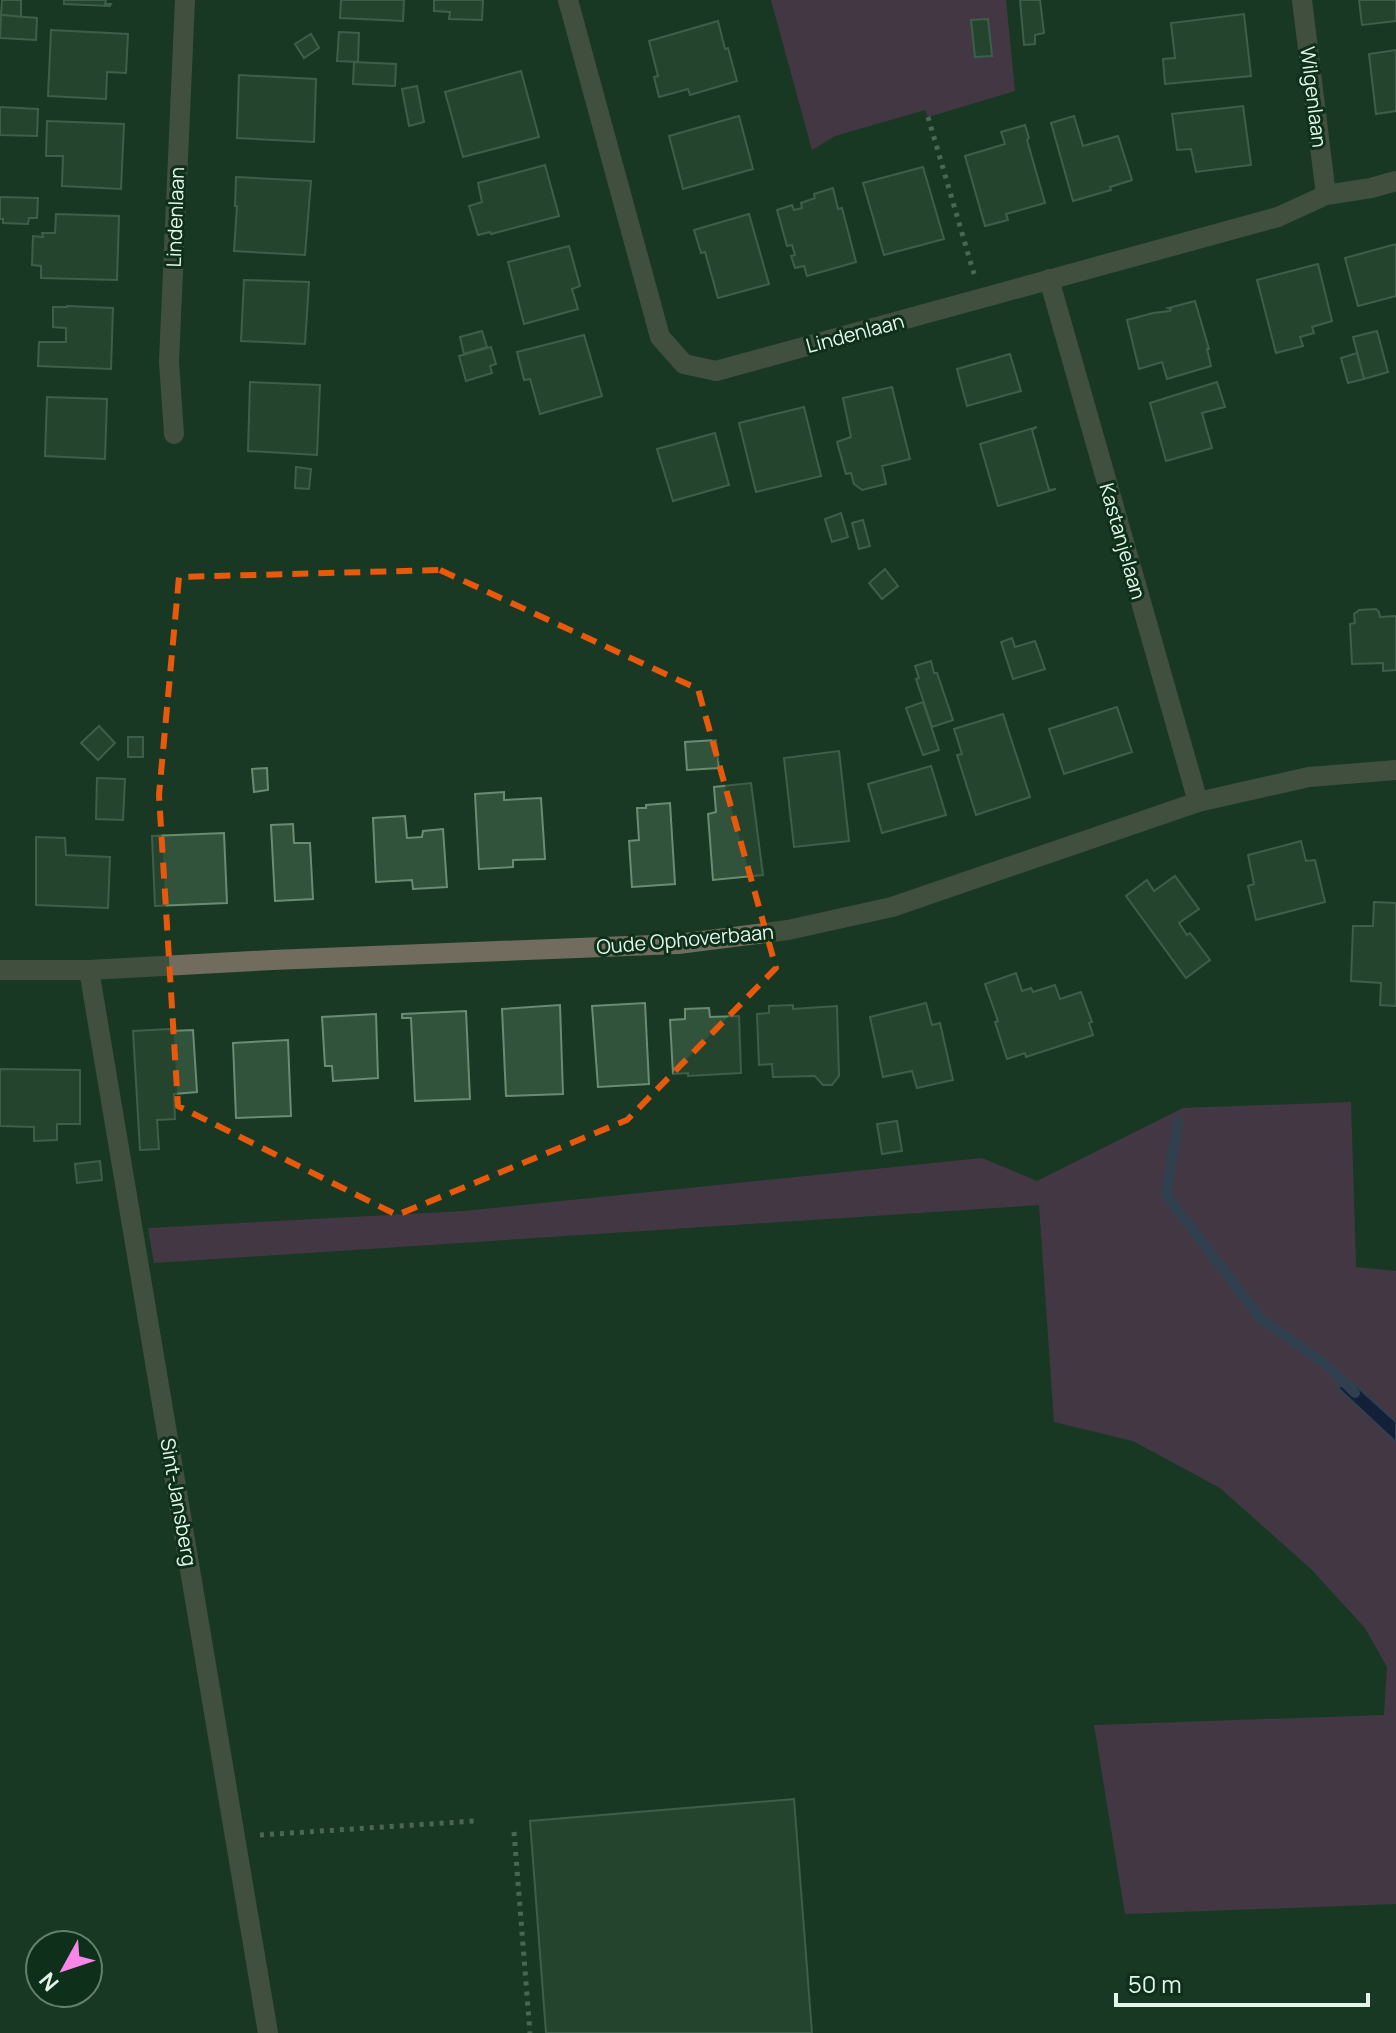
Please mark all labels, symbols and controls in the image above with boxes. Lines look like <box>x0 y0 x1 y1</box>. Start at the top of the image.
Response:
street label: Wilgenlaan <box>1294 45 1334 149</box>
street label: Lindenlaan <box>160 166 190 268</box>
street label: Lindenlaan <box>803 307 907 359</box>
street label: Kastanjelaan <box>1093 480 1153 602</box>
street label: Oude Ophoverbaan <box>595 918 775 960</box>
street label: Sint-Jansberg <box>154 1436 204 1568</box>
north arrow <box>24 1929 104 2009</box>
scale bar <box>1116 1957 1368 2007</box>
text: N <box>32 1966 65 1998</box>
text: 50 m <box>1128 1967 1182 2000</box>

